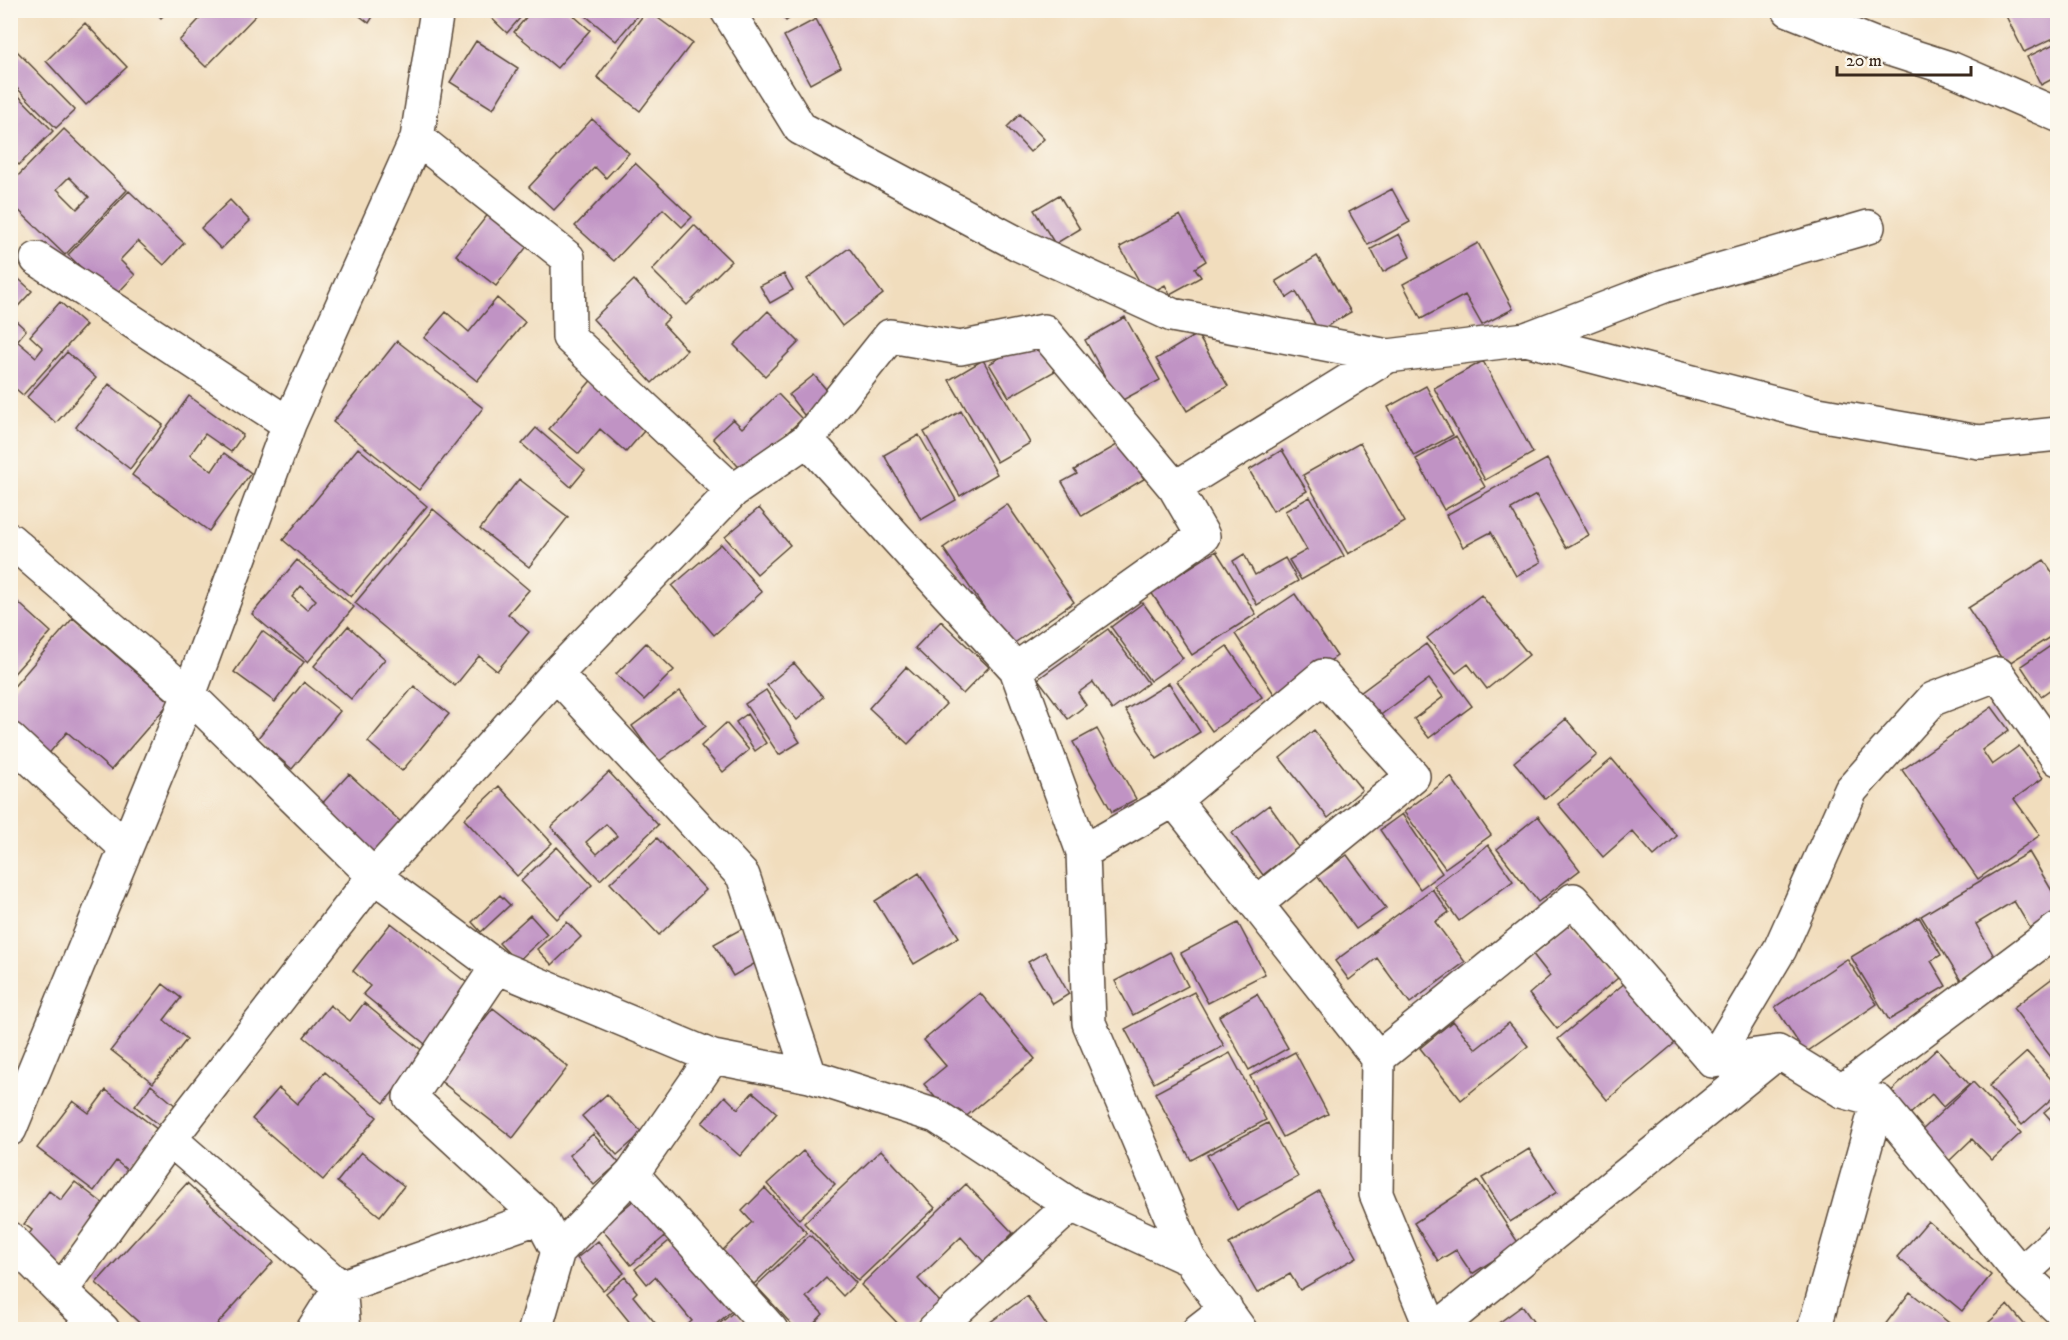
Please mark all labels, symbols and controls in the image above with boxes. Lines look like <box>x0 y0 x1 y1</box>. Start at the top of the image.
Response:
scale bar <box>1837 39 1970 77</box>
text: 20 m <box>1846 50 1882 72</box>

